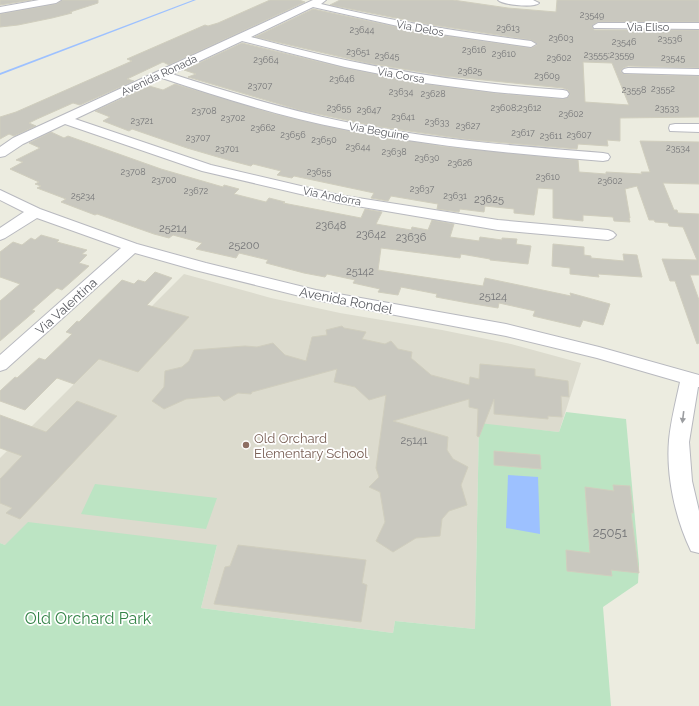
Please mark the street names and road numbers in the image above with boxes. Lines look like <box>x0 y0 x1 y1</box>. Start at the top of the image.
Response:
street label: Via Delos <box>395 18 445 39</box>
street label: Via Eliso <box>627 21 670 34</box>
street label: Avenida Ronada <box>119 52 199 99</box>
street label: Via Corsa <box>376 65 426 86</box>
street label: Via Beguine <box>348 120 411 143</box>
street label: Via Andorra <box>302 184 362 209</box>
street label: Via Valentina <box>33 275 100 338</box>
street label: Avenida Rondel <box>298 284 394 317</box>

